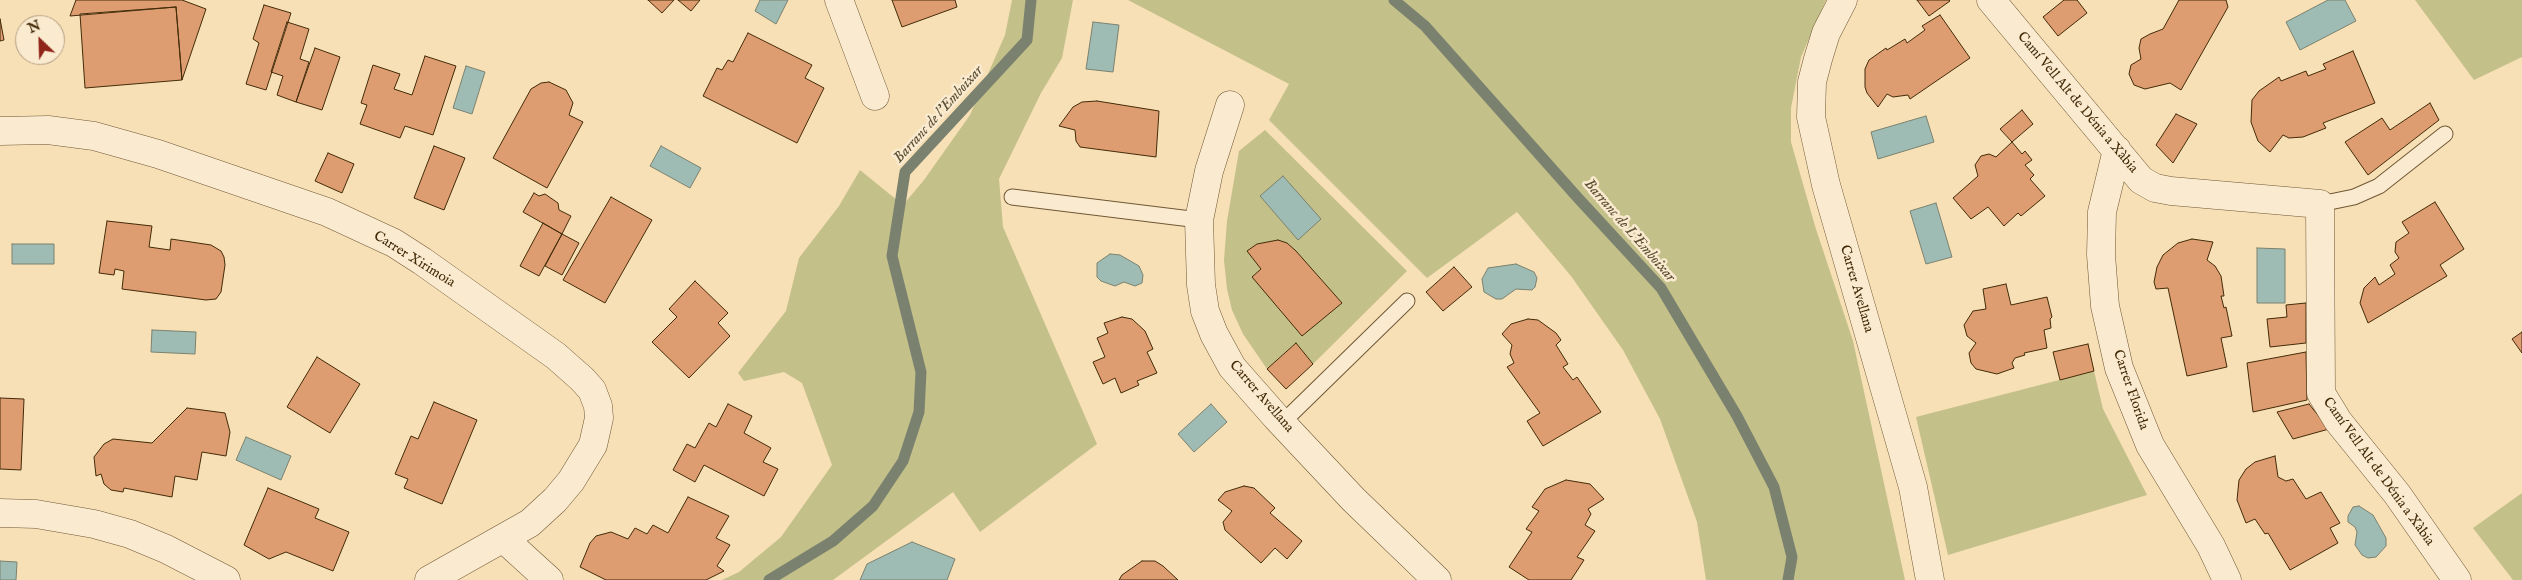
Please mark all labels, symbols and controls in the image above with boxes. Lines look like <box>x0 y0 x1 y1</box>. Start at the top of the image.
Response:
north arrow <box>15 15 65 65</box>
text: N <box>25 17 44 38</box>
street label: Camí Vell Alt de Dénia a Xàbia <box>2013 29 2141 177</box>
water label: Barranc de l'Emboixar <box>890 63 988 167</box>
water label: Barranc de L'Emboixar <box>1579 176 1679 286</box>
street label: Carrer Xirimoia <box>370 228 458 292</box>
street label: Carrer Avellana <box>1836 243 1876 335</box>
street label: Carrer Florida <box>2108 348 2152 432</box>
street label: Carrer Avellana <box>1225 358 1297 436</box>
street label: Camí Vell Alt de Dénia a Xàbia <box>2319 395 2437 549</box>

